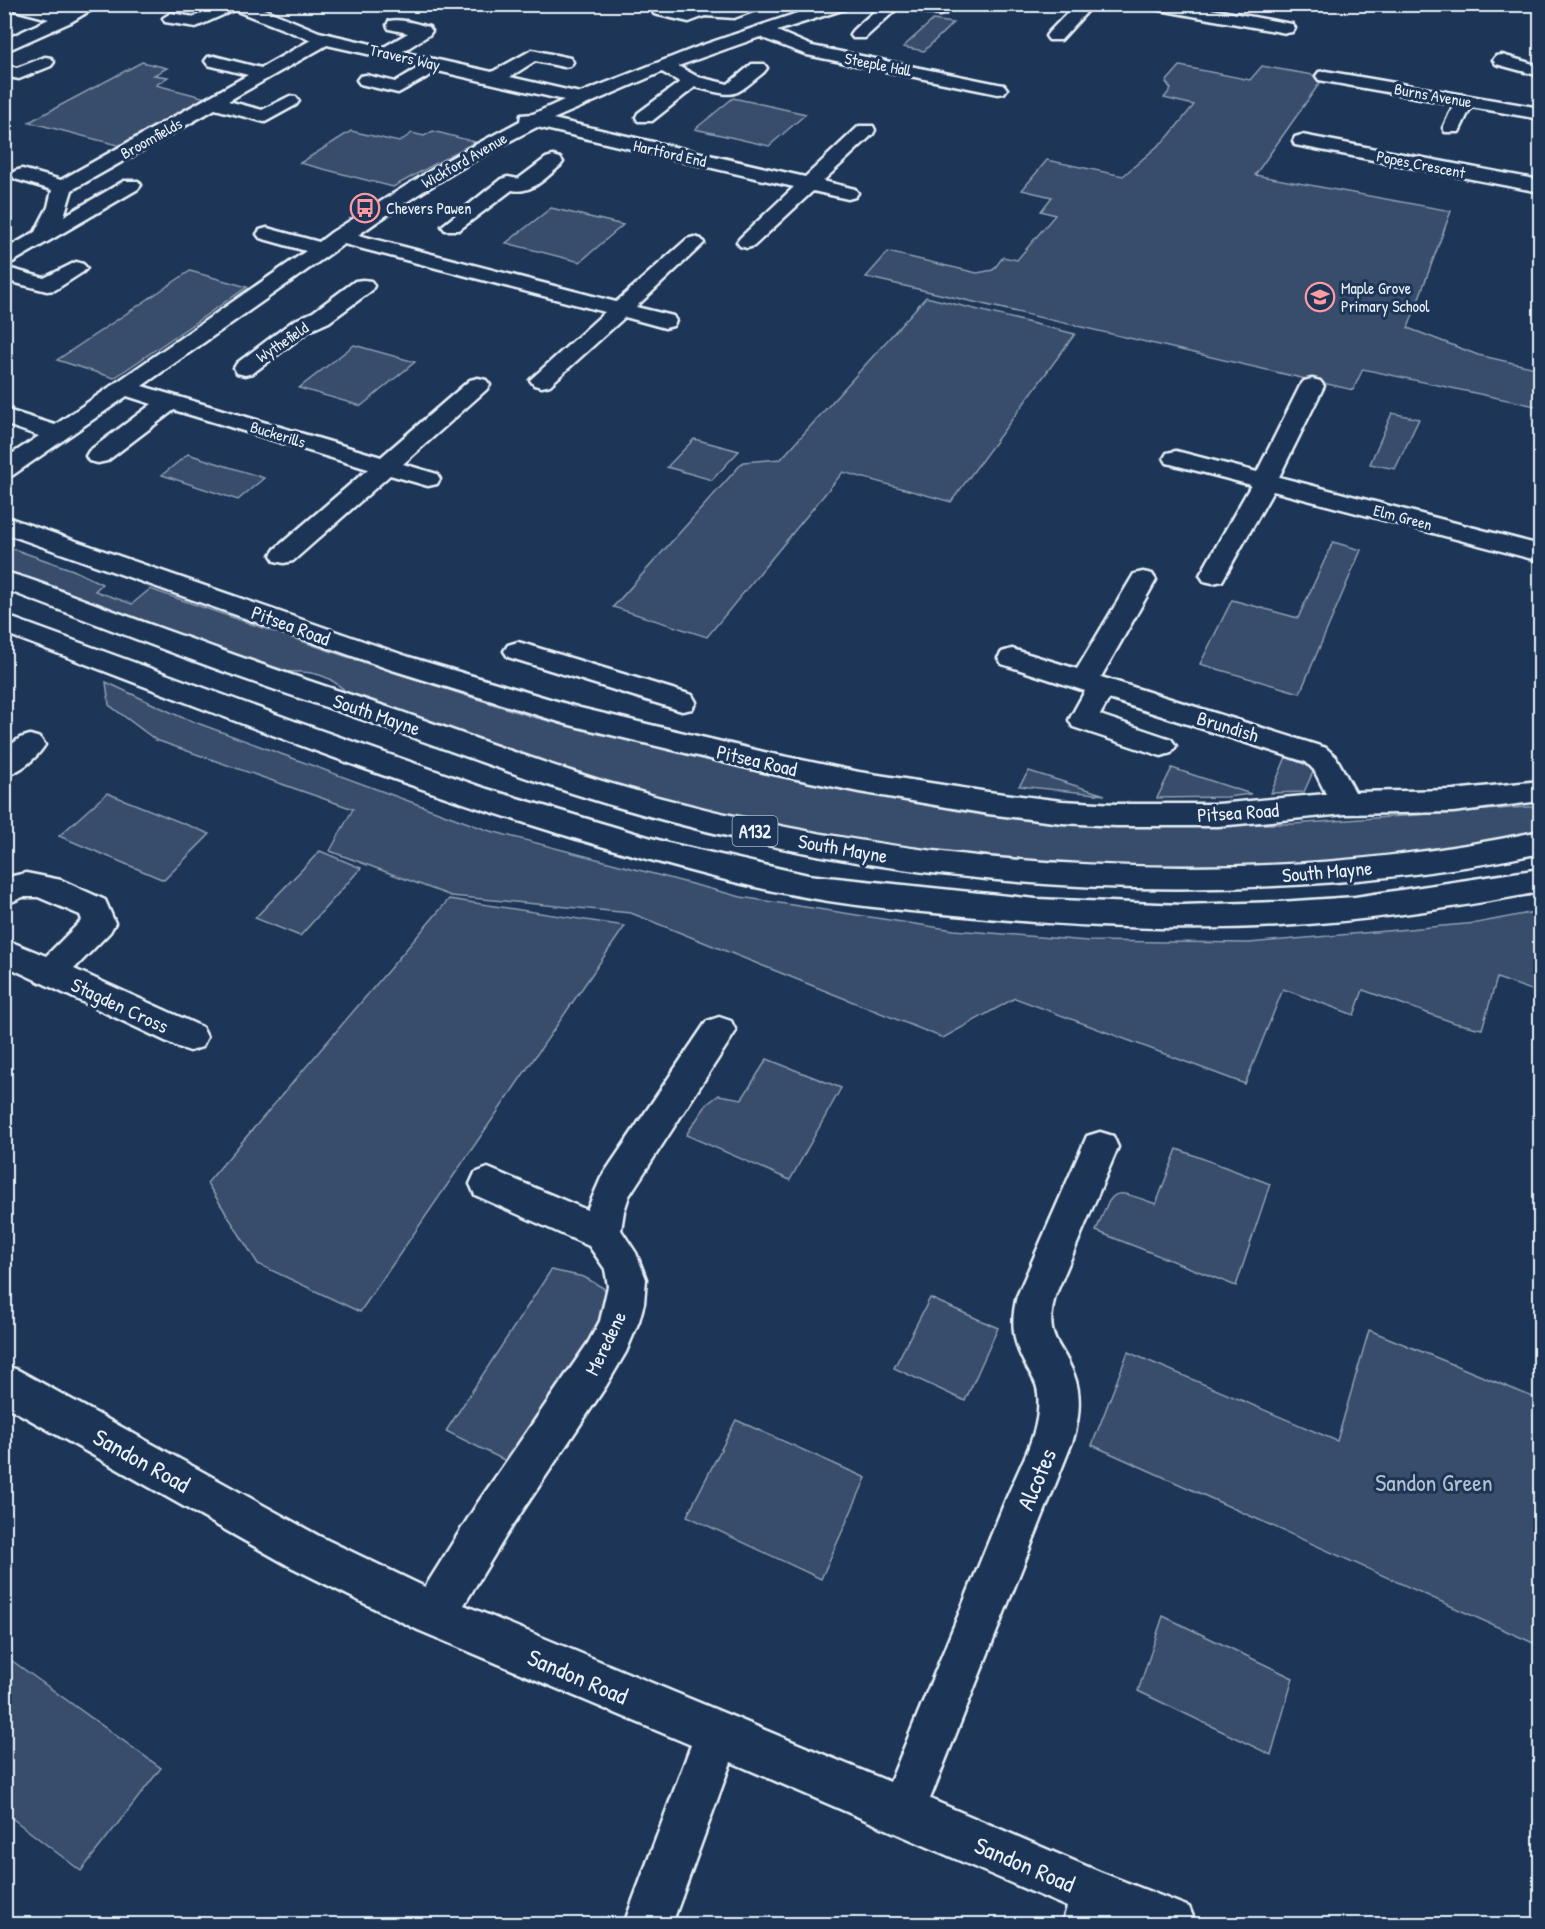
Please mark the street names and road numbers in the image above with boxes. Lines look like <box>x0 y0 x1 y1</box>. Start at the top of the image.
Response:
street label: Travers Way <box>368 38 443 76</box>
street label: Steeple Hall <box>843 47 913 81</box>
street label: Burns Avenue <box>1393 77 1474 113</box>
street label: Broomfields <box>116 112 186 164</box>
street label: Wickford Avenue <box>417 126 511 193</box>
street label: Hartford End <box>631 134 709 172</box>
street label: Popes Crescent <box>1375 145 1468 183</box>
street label: Wythefield <box>252 317 312 367</box>
street label: Buckerills <box>248 415 308 453</box>
street label: Elm Green <box>1371 499 1435 535</box>
street label: Pitsea Road <box>248 598 334 652</box>
street label: South Mayne <box>330 687 424 741</box>
street label: Brundish <box>1194 704 1262 748</box>
street label: Pitsea Road <box>714 738 800 782</box>
street label: Pitsea Road <box>1196 796 1280 828</box>
road number: A132 <box>732 816 777 846</box>
street label: South Mayne <box>796 827 890 869</box>
street label: South Mayne <box>1281 854 1373 888</box>
street label: Stagden Cross <box>67 971 173 1039</box>
street label: Meredene <box>578 1306 632 1380</box>
street label: Sandon Road <box>88 1420 196 1500</box>
street label: Alcotes <box>1009 1443 1063 1515</box>
street label: Sandon Road <box>523 1641 633 1711</box>
street label: Sandon Road <box>970 1829 1080 1899</box>

